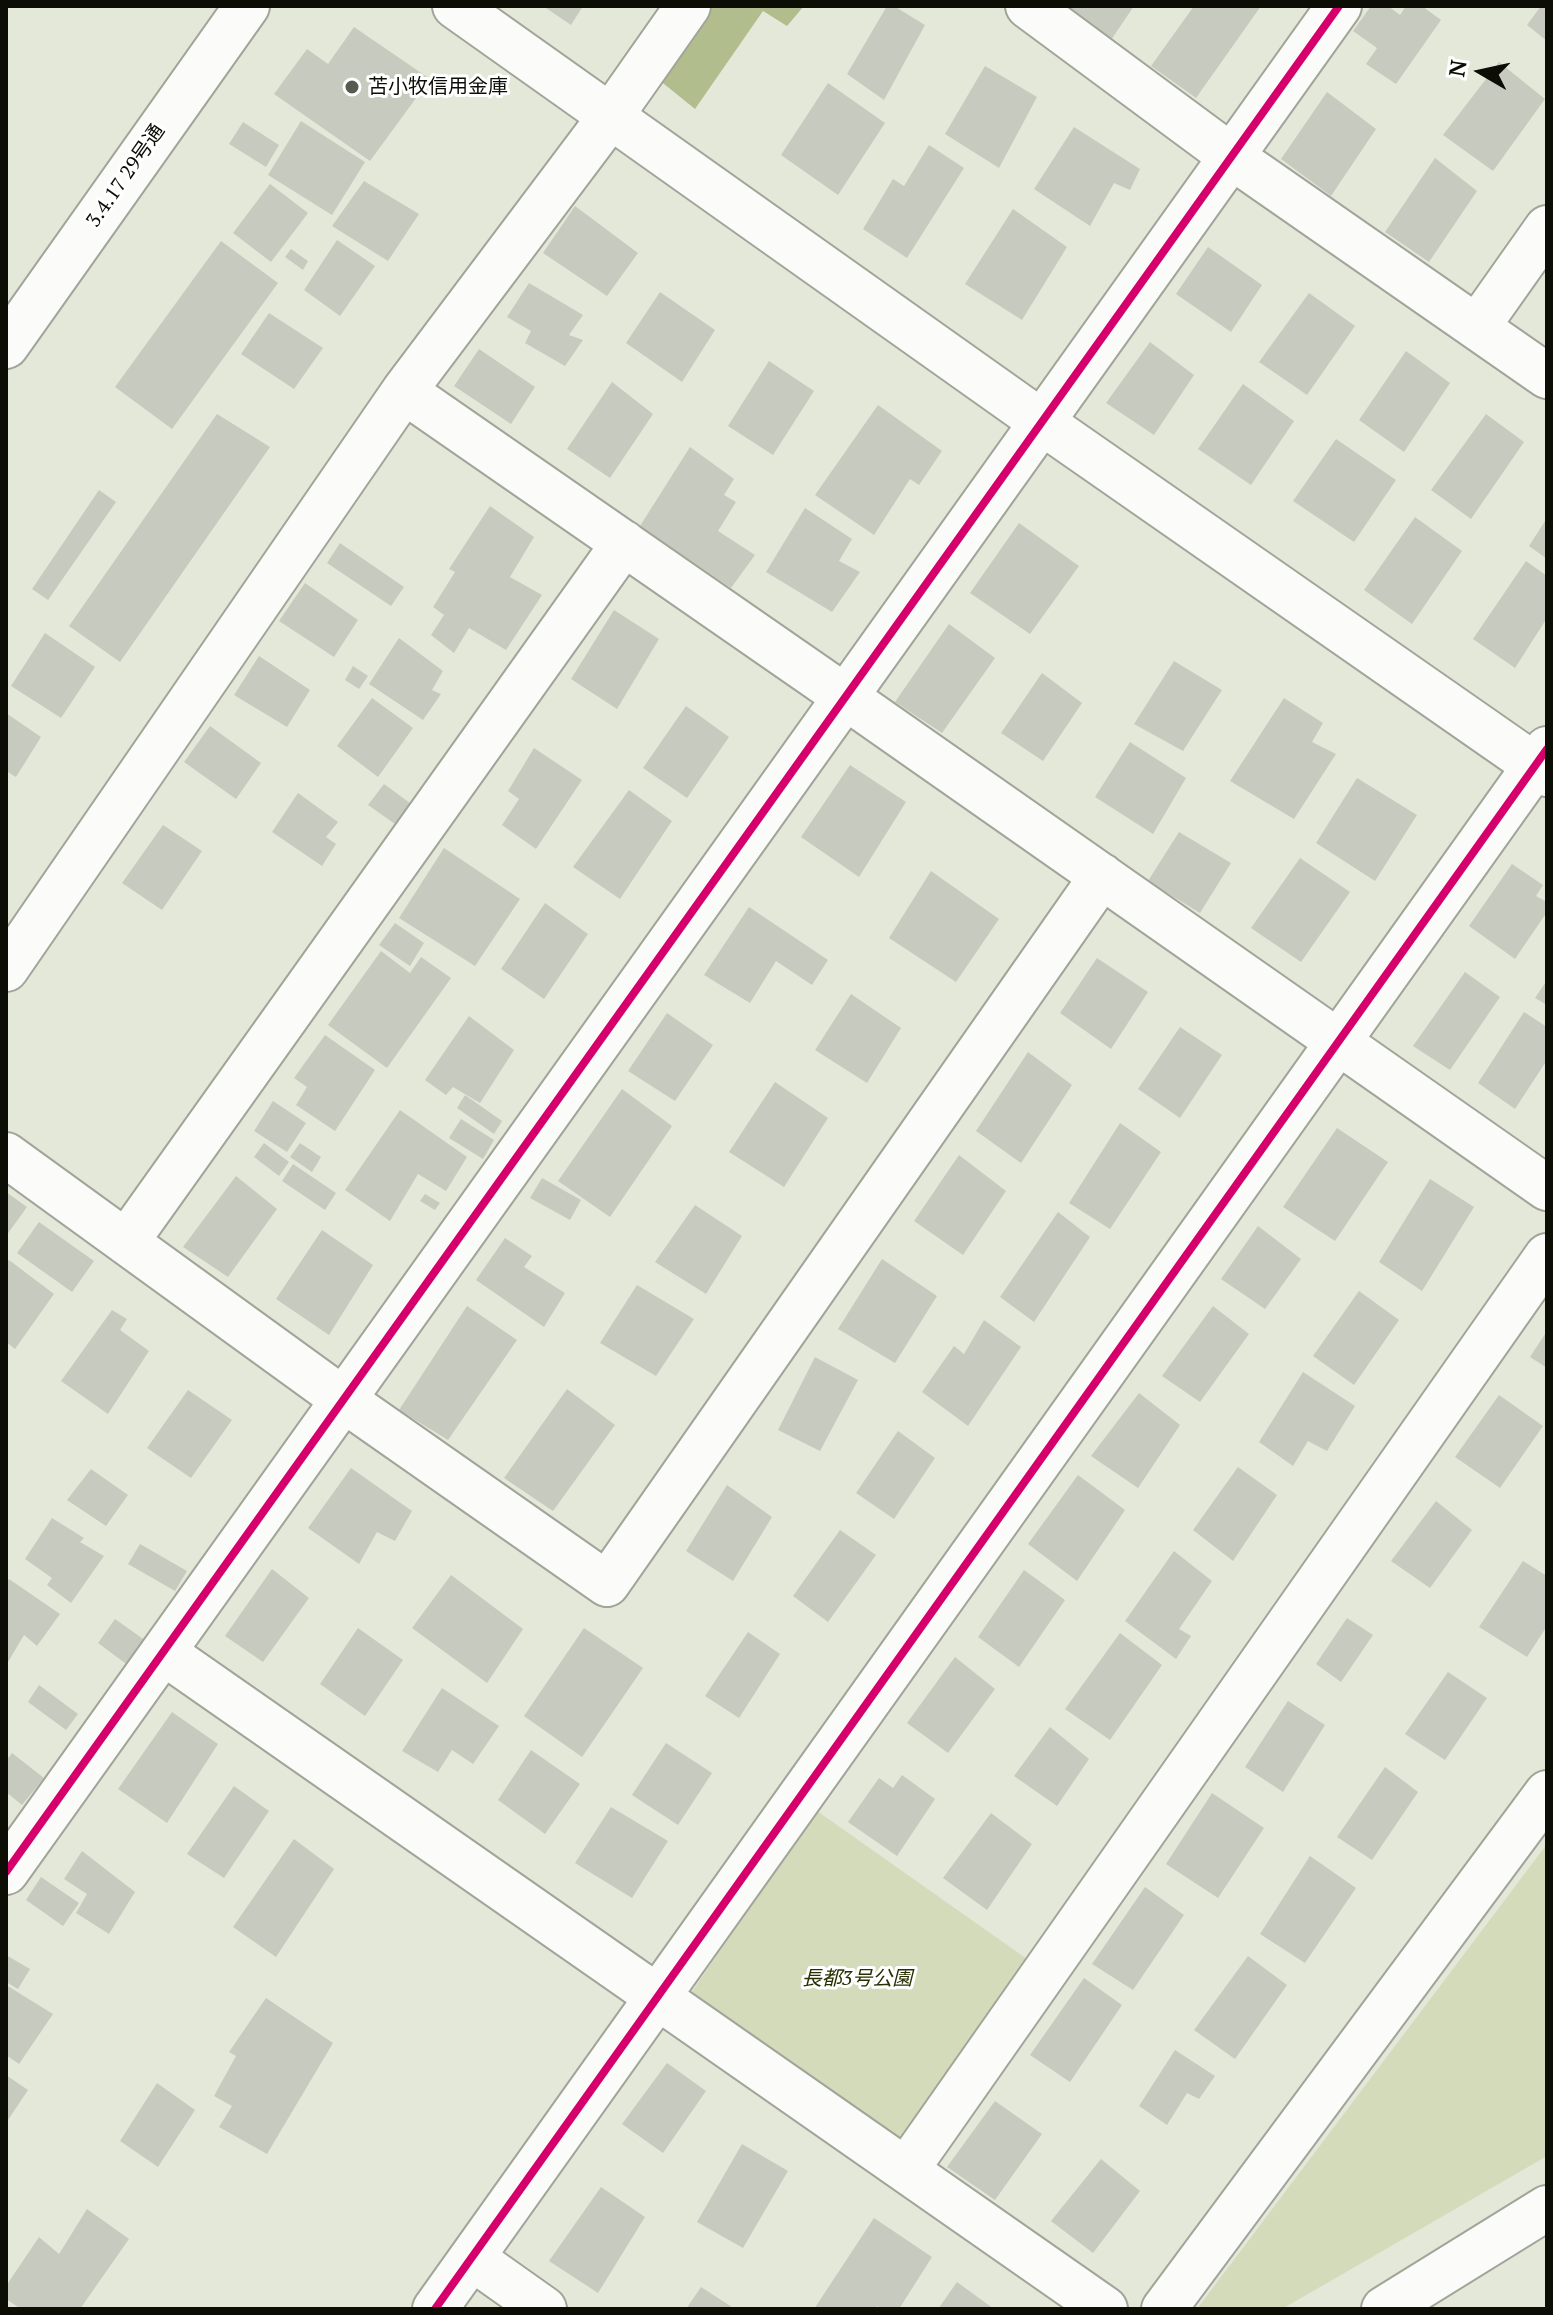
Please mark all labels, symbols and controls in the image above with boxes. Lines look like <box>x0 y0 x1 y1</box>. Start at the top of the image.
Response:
north arrow <box>1441 32 1521 112</box>
text: N <box>1441 58 1472 79</box>
place label: 苫小牧信用金庫 <box>368 75 508 99</box>
marker: 苫小牧信用金庫 <box>343 78 361 96</box>
street label: 3.4.17 29号通 <box>82 120 170 232</box>
park label: 長都3号公園 <box>802 1967 912 1991</box>

